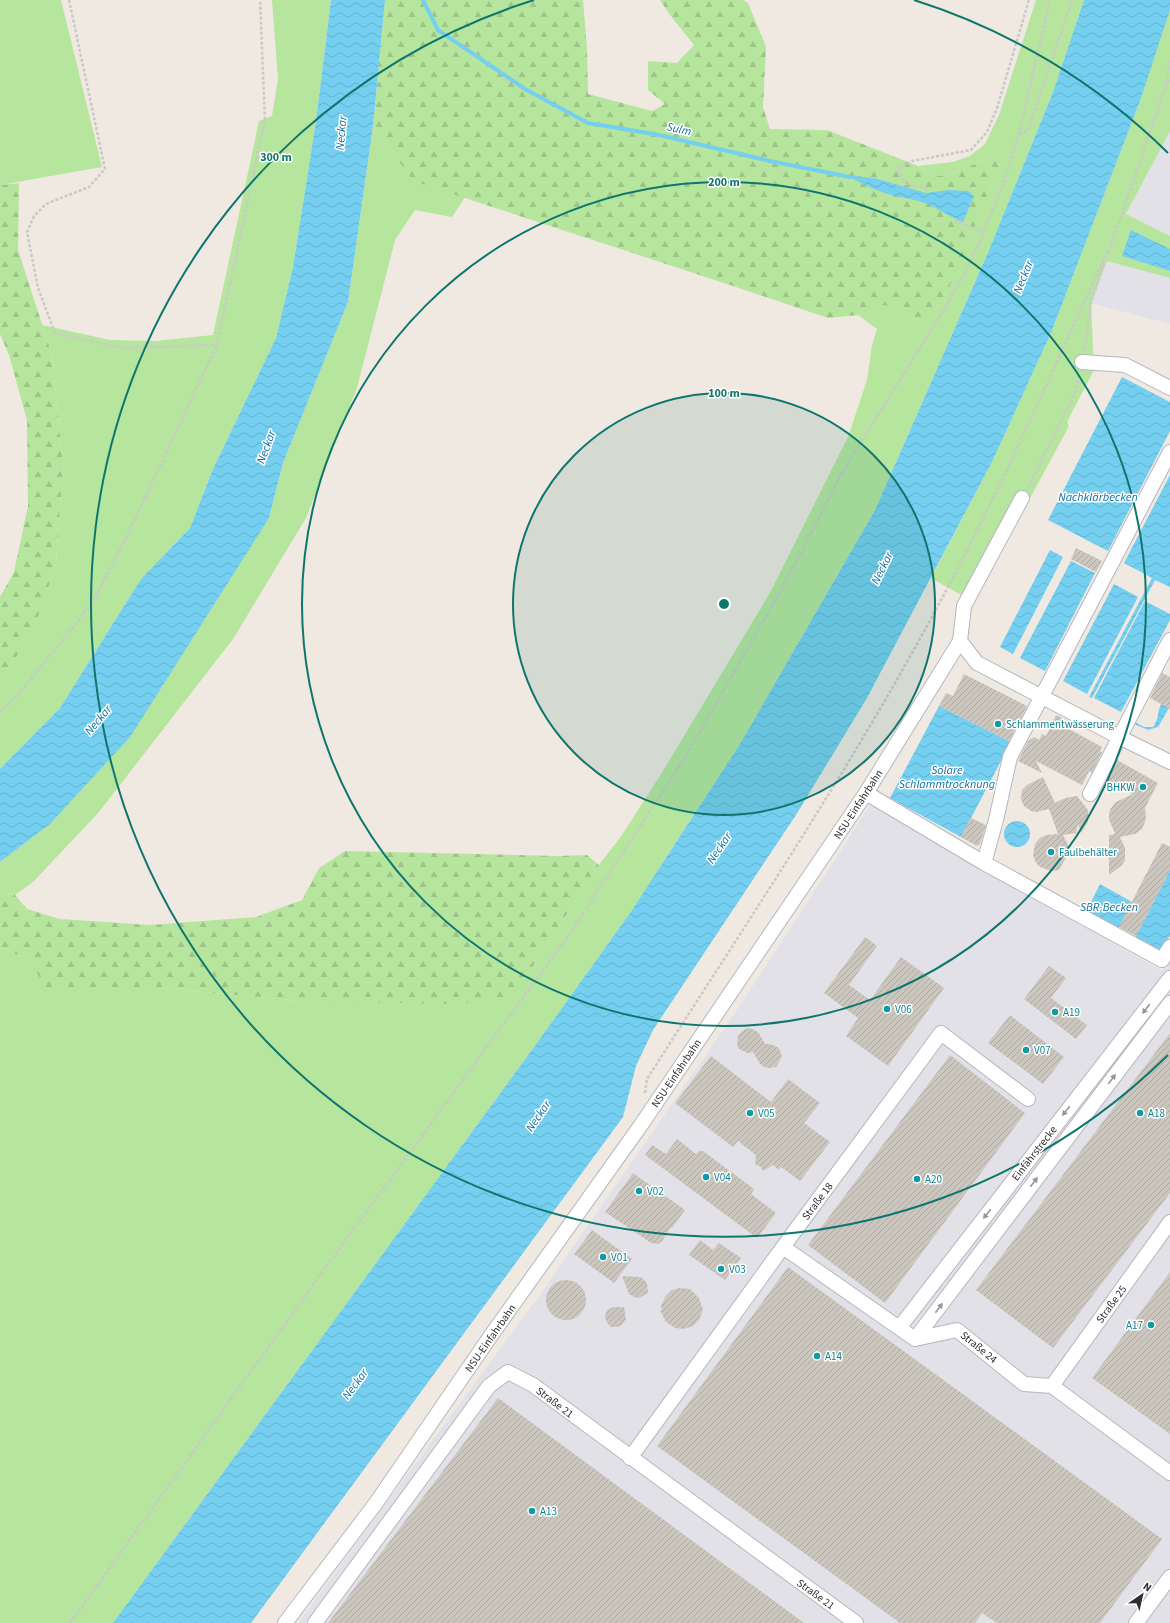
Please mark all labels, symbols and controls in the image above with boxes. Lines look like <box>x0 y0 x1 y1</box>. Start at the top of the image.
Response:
water label: Neckar <box>332 114 352 151</box>
water label: Sulm <box>665 118 693 141</box>
text: 300 m <box>260 149 292 166</box>
text: 200 m <box>708 174 740 191</box>
water label: Neckar <box>1009 257 1038 296</box>
text: 100 m <box>708 385 740 402</box>
water label: Neckar <box>253 427 281 466</box>
water label: Nachklärbecken <box>1058 489 1138 506</box>
water label: Neckar <box>867 548 898 587</box>
centre of rings <box>717 597 731 611</box>
water label: Neckar <box>81 701 117 739</box>
place label: Schlammentwässerung <box>1006 717 1114 732</box>
marker: Schlammentwässerung <box>993 719 1003 729</box>
water label: Solare Schlammtrocknung <box>899 762 995 793</box>
street label: NSU-Einfahrbahn <box>830 767 886 842</box>
place label: BHKW <box>1106 780 1135 795</box>
marker: BHKW <box>1138 782 1148 792</box>
water label: Neckar <box>703 829 737 867</box>
place label: Faulbehälter <box>1059 845 1117 860</box>
marker: Faulbehälter <box>1046 847 1056 857</box>
water label: SBR-Becken <box>1080 899 1138 916</box>
place label: V06 <box>895 1002 912 1017</box>
one-way arrow <box>1142 1003 1150 1014</box>
marker: V06 <box>882 1004 892 1014</box>
place label: A19 <box>1063 1005 1080 1020</box>
marker: A19 <box>1050 1007 1060 1017</box>
street label: NSU-Einfahrbahn <box>648 1036 705 1111</box>
place label: V07 <box>1034 1043 1051 1058</box>
marker: V07 <box>1021 1045 1031 1055</box>
one-way arrow <box>1108 1073 1117 1084</box>
water label: Neckar <box>522 1097 556 1135</box>
place label: V05 <box>758 1106 775 1121</box>
one-way arrow <box>1062 1106 1071 1117</box>
place label: A18 <box>1148 1106 1165 1121</box>
marker: V05 <box>745 1108 755 1118</box>
marker: A18 <box>1135 1108 1145 1118</box>
street label: Einfahrstrecke <box>1008 1122 1061 1184</box>
place label: V04 <box>714 1170 731 1185</box>
marker: V04 <box>701 1172 711 1182</box>
place label: A20 <box>925 1172 942 1187</box>
marker: A20 <box>912 1174 922 1184</box>
one-way arrow <box>1030 1177 1038 1188</box>
street label: Straße 18 <box>798 1179 837 1223</box>
place label: V02 <box>647 1184 664 1199</box>
marker: V02 <box>634 1186 644 1196</box>
one-way arrow <box>983 1209 991 1220</box>
place label: V01 <box>611 1250 628 1265</box>
marker: V01 <box>598 1252 608 1262</box>
place label: V03 <box>729 1262 746 1277</box>
marker: V03 <box>716 1264 726 1274</box>
street label: Straße 25 <box>1093 1282 1130 1326</box>
street label: NSU-Einfahrbahn <box>461 1301 519 1375</box>
one-way arrow <box>934 1303 943 1314</box>
place label: A17 <box>1126 1318 1143 1333</box>
marker: A17 <box>1146 1320 1156 1330</box>
street label: Straße 24 <box>957 1328 1001 1367</box>
place label: A14 <box>825 1349 842 1364</box>
marker: A14 <box>812 1351 822 1361</box>
water label: Neckar <box>338 1365 373 1403</box>
street label: Straße 21 <box>533 1383 577 1421</box>
place label: A13 <box>540 1504 557 1519</box>
marker: A13 <box>527 1506 537 1516</box>
north arrow <box>1122 1575 1162 1615</box>
street label: Straße 21 <box>794 1576 838 1613</box>
text: N <box>1140 1579 1155 1595</box>

